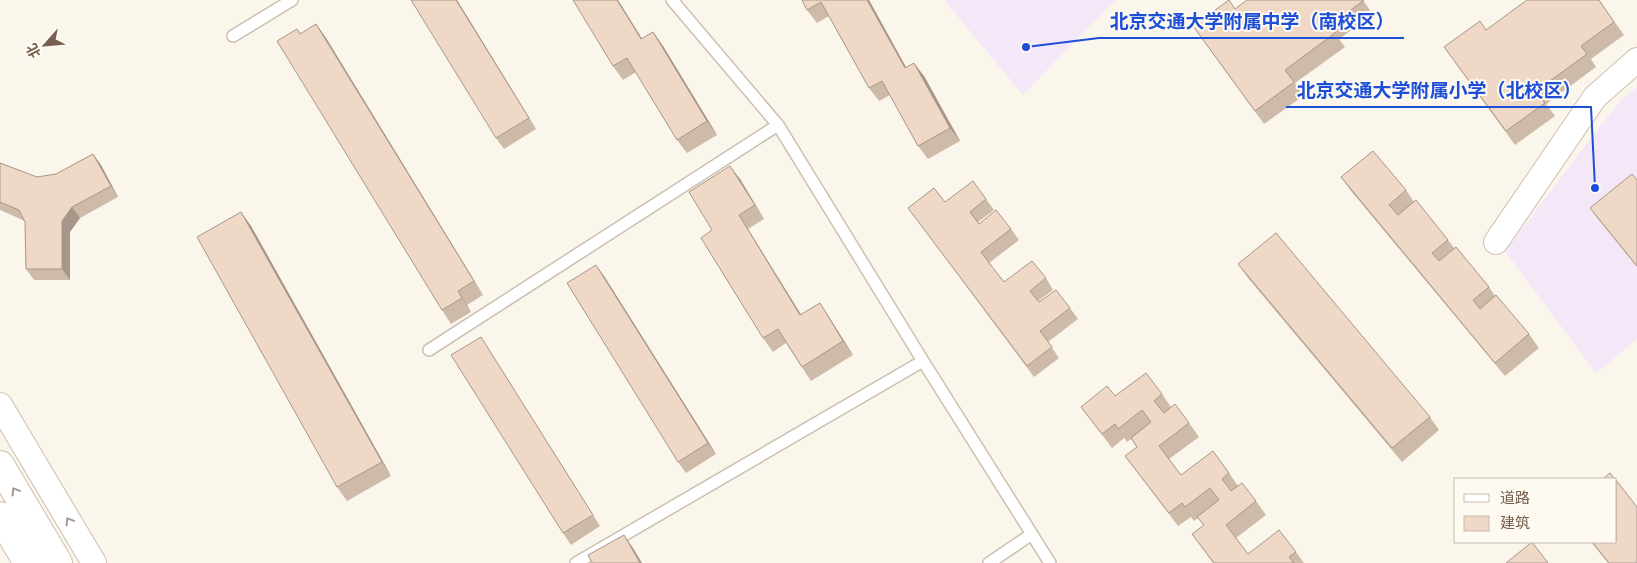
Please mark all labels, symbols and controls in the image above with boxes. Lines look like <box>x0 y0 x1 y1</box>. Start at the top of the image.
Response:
callout: 北京交通大学附属中学（南校区） <box>1099 4 1404 38</box>
text: 北京交通大学附属中学（南校区） <box>1109 11 1395 33</box>
north arrow <box>20 20 70 70</box>
text: 北 <box>23 41 45 61</box>
callout: 北京交通大学附属小学（北校区） <box>1286 73 1591 107</box>
text: 北京交通大学附属小学（北校区） <box>1296 80 1582 102</box>
legend <box>1454 478 1617 543</box>
one-way arrow <box>12 487 22 496</box>
text: 道路 <box>1500 489 1530 507</box>
text: 建筑 <box>1500 514 1530 532</box>
one-way arrow <box>66 518 76 527</box>

